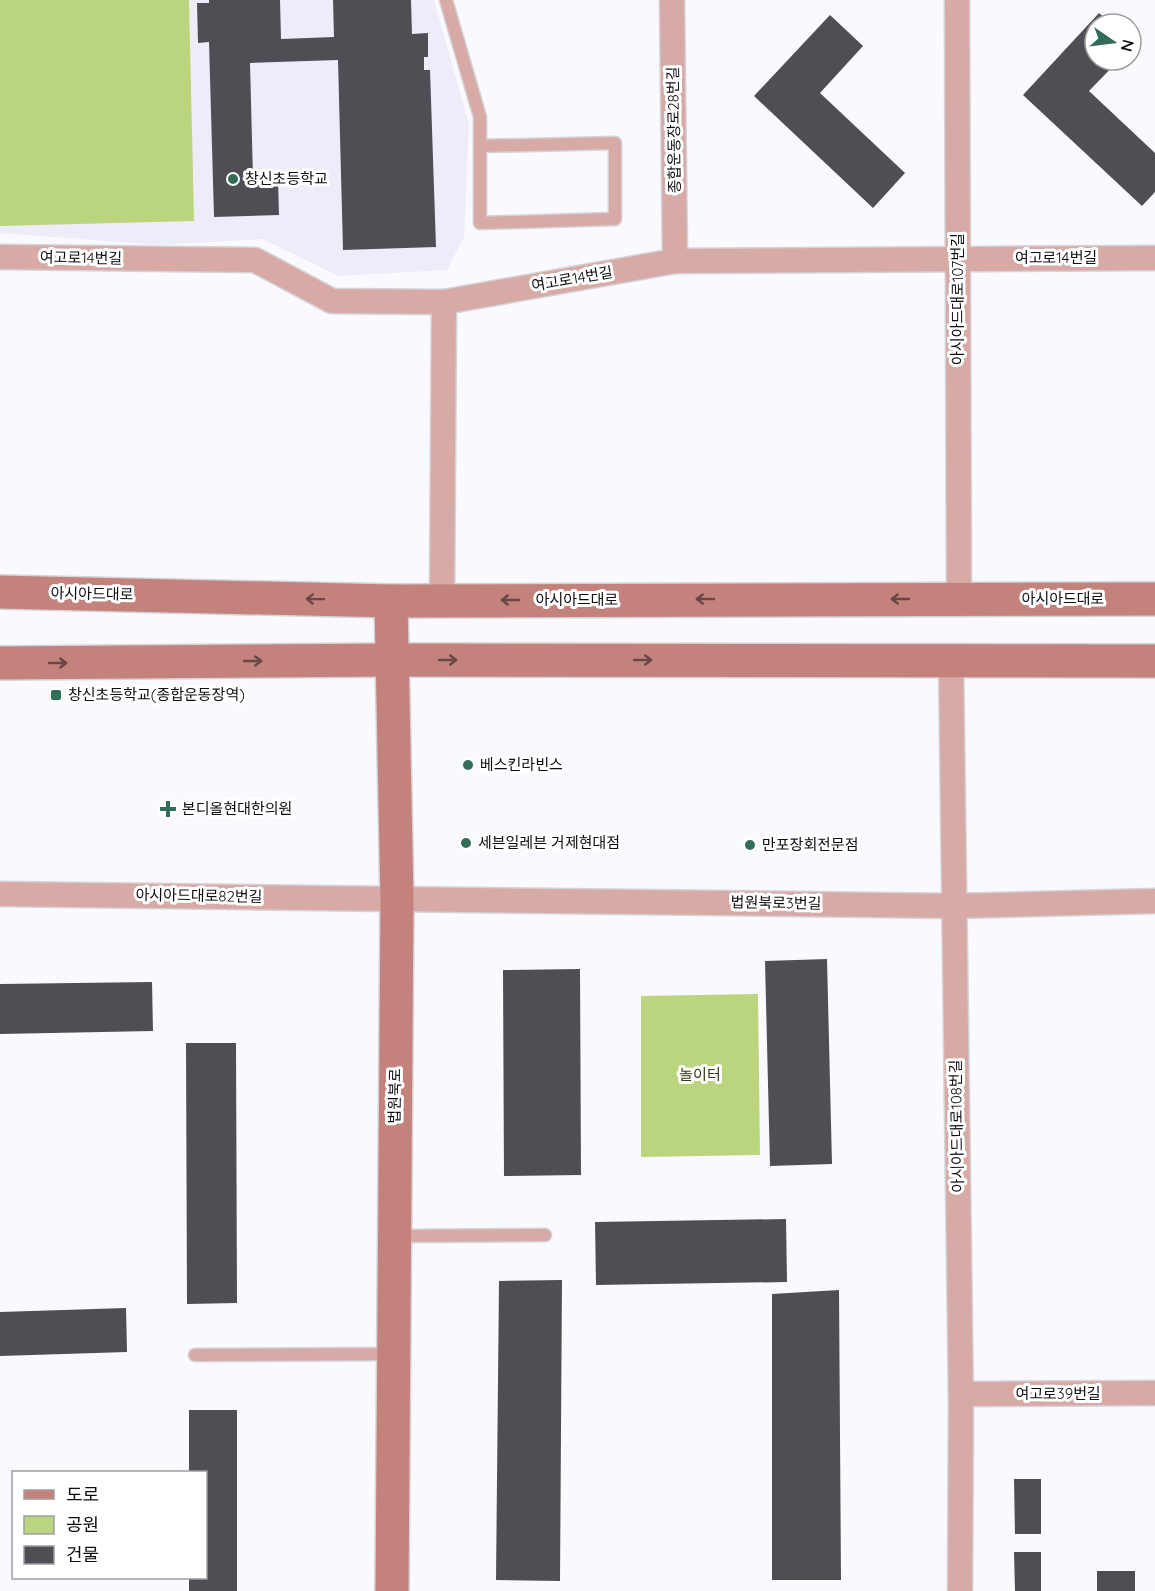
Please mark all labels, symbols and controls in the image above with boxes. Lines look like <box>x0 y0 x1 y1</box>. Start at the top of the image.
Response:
north arrow <box>1083 12 1143 72</box>
text: N <box>1116 38 1139 54</box>
street label: 종합운동장로28번길 <box>663 66 684 194</box>
place label: 창신초등학교 <box>245 169 328 188</box>
marker: 창신초등학교 <box>226 172 240 186</box>
street label: 아시아드대로107번길 <box>948 233 967 365</box>
street label: 여고로14번길 <box>40 247 122 268</box>
street label: 여고로14번길 <box>1015 248 1097 267</box>
street label: 여고로14번길 <box>530 262 614 295</box>
street label: 아시아드대로 <box>50 583 134 604</box>
street label: 아시아드대로 <box>1022 589 1104 608</box>
street label: 아시아드대로 <box>536 590 618 609</box>
one-way arrow <box>306 593 326 605</box>
one-way arrow <box>696 593 716 605</box>
one-way arrow <box>891 593 911 605</box>
one-way arrow <box>501 594 521 606</box>
one-way arrow <box>438 654 458 666</box>
one-way arrow <box>633 654 653 666</box>
one-way arrow <box>243 655 263 667</box>
one-way arrow <box>48 657 68 668</box>
place label: 창신초등학교(종합운동장역) <box>68 685 245 704</box>
marker: 창신초등학교(종합운동장역) <box>49 688 63 702</box>
place label: 베스킨라빈스 <box>480 755 563 774</box>
marker: 베스킨라빈스 <box>461 758 475 772</box>
place label: 본디올현대한의원 <box>182 799 292 818</box>
marker: 본디올현대한의원 <box>159 800 177 818</box>
place label: 세븐일레븐 거제현대점 <box>478 833 620 852</box>
place label: 만포장회전문점 <box>762 835 859 854</box>
marker: 세븐일레븐 거제현대점 <box>459 836 473 850</box>
marker: 만포장회전문점 <box>743 838 757 852</box>
street label: 아시아드대로82번길 <box>135 885 263 906</box>
street label: 법원북로3번길 <box>731 892 822 913</box>
street label: 아시아드대로108번길 <box>946 1059 967 1193</box>
park label: 놀이터 <box>679 1065 721 1084</box>
street label: 법원북로 <box>385 1068 404 1124</box>
street label: 여고로39번길 <box>1015 1384 1101 1403</box>
legend <box>12 1471 207 1579</box>
text: 도로 <box>66 1483 99 1506</box>
text: 공원 <box>66 1513 99 1536</box>
text: 건물 <box>66 1543 99 1566</box>

